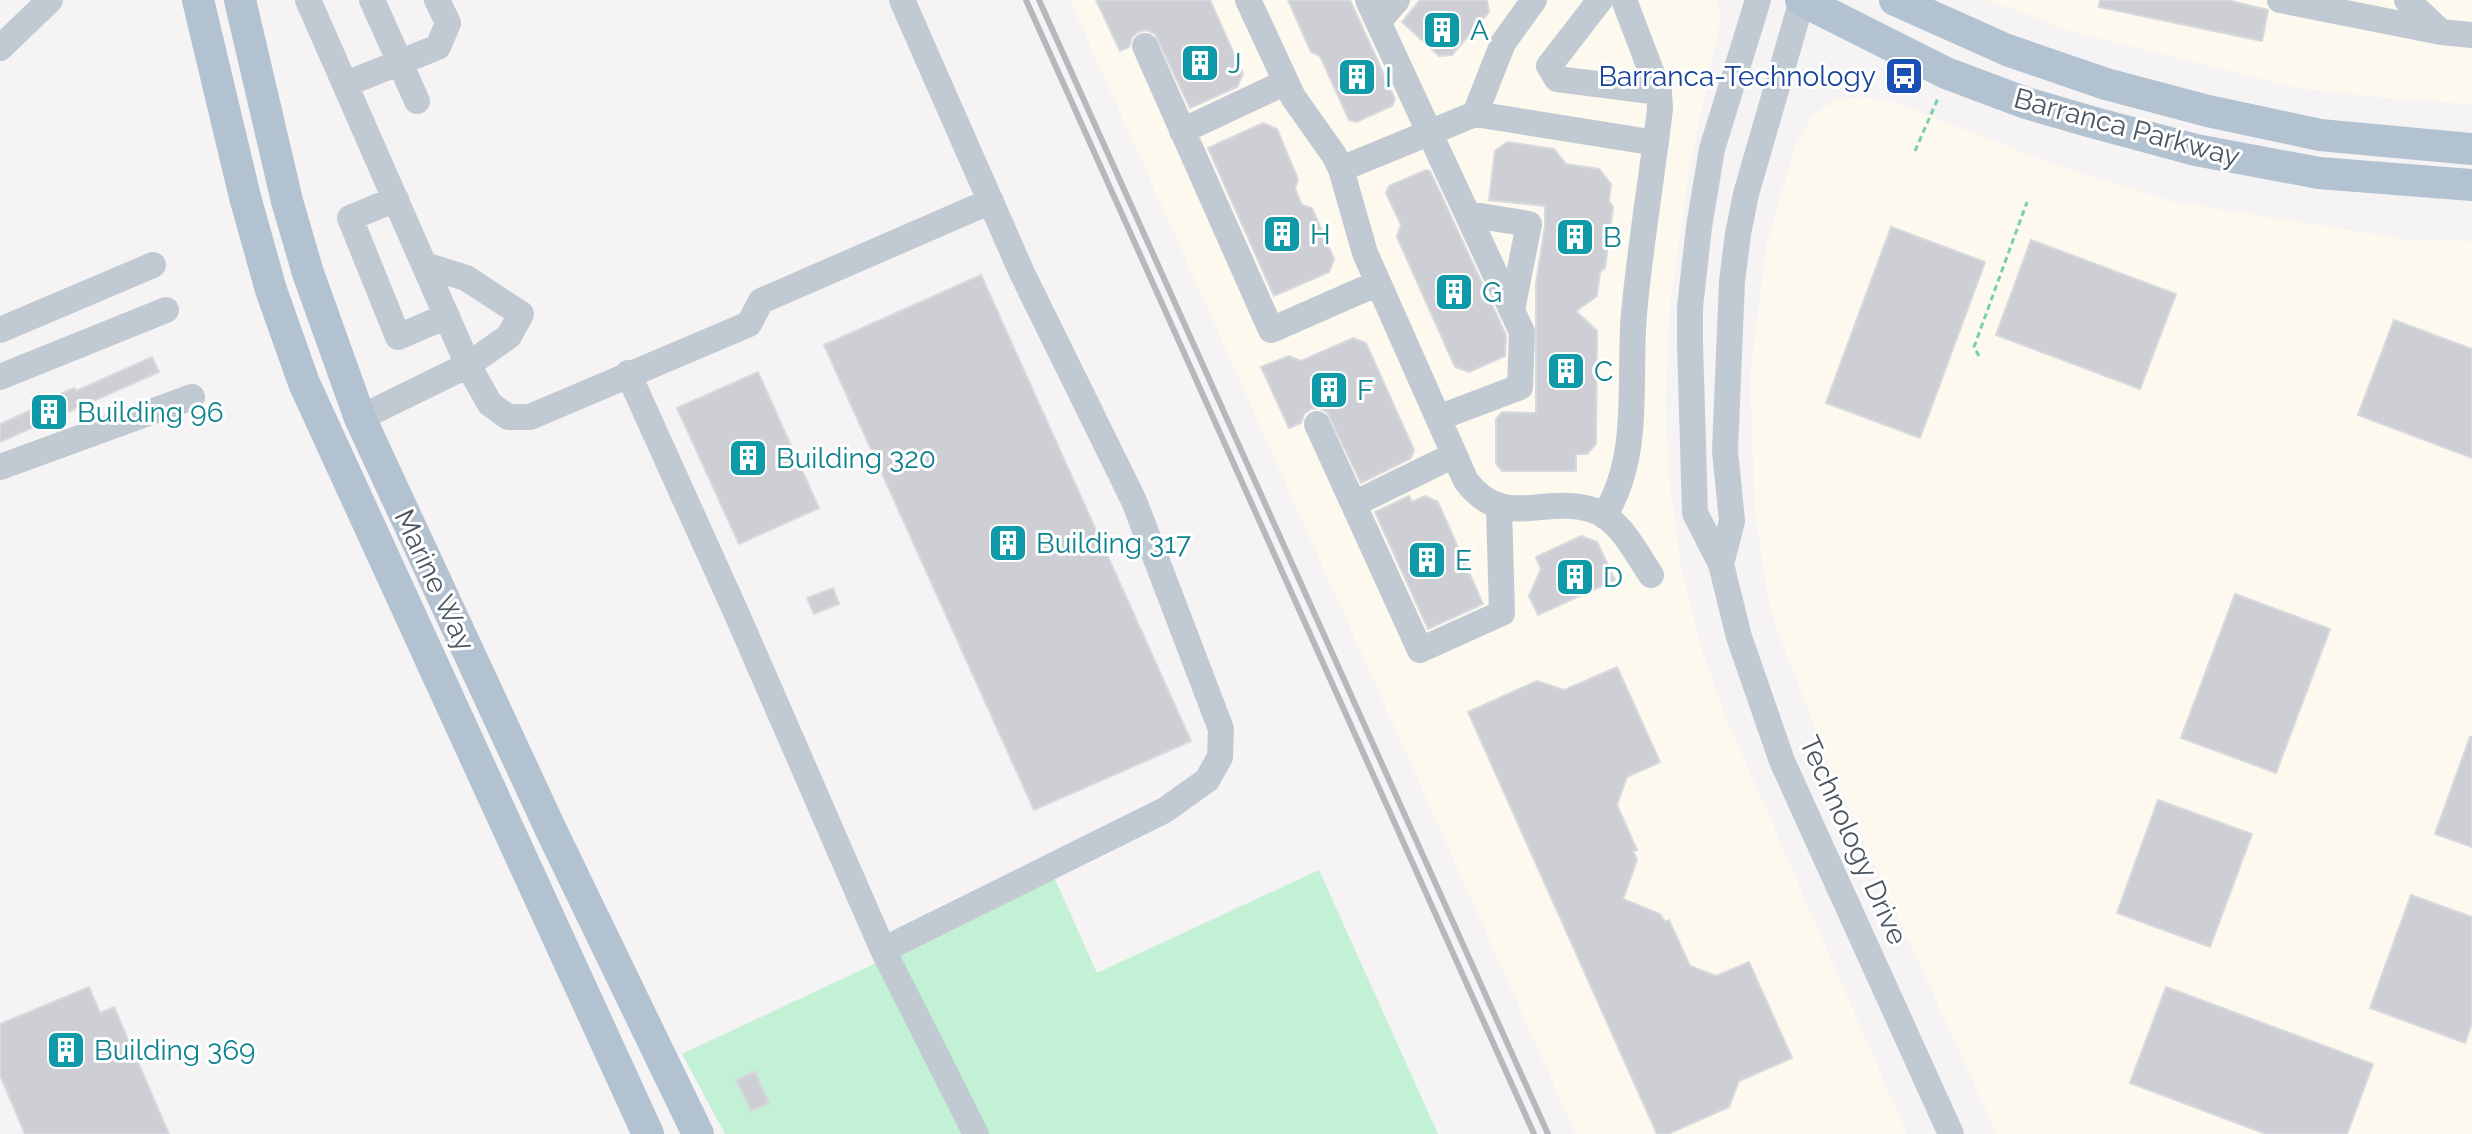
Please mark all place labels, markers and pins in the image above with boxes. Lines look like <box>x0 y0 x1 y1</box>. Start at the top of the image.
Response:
building icon: A <box>1421 9 1463 51</box>
place label: A <box>1470 14 1489 47</box>
building icon: J <box>1179 42 1221 84</box>
place label: J <box>1228 47 1241 80</box>
bus stop icon: Barranca-Technology <box>1883 55 1925 97</box>
building icon: I <box>1336 56 1378 98</box>
place label: Barranca-Technology <box>1598 60 1876 93</box>
place label: I <box>1385 61 1392 94</box>
building icon: H <box>1261 213 1303 255</box>
building icon: B <box>1554 216 1596 258</box>
place label: H <box>1310 218 1331 251</box>
place label: B <box>1603 221 1622 254</box>
building icon: G <box>1433 271 1475 313</box>
place label: G <box>1482 276 1502 309</box>
building icon: C <box>1545 350 1587 392</box>
place label: C <box>1594 355 1613 388</box>
building icon: F <box>1308 369 1350 411</box>
place label: F <box>1357 374 1374 407</box>
building icon: Building 96 <box>28 391 70 433</box>
place label: Building 96 <box>77 396 224 429</box>
building icon: Building 320 <box>727 437 769 479</box>
place label: Building 320 <box>776 442 936 475</box>
building icon: Building 317 <box>987 522 1029 564</box>
place label: Building 317 <box>1036 527 1191 560</box>
building icon: E <box>1406 539 1448 581</box>
place label: E <box>1455 544 1472 577</box>
building icon: D <box>1554 556 1596 598</box>
place label: D <box>1603 561 1623 594</box>
building icon: Building 369 <box>45 1029 87 1071</box>
place label: Building 369 <box>94 1034 256 1067</box>

